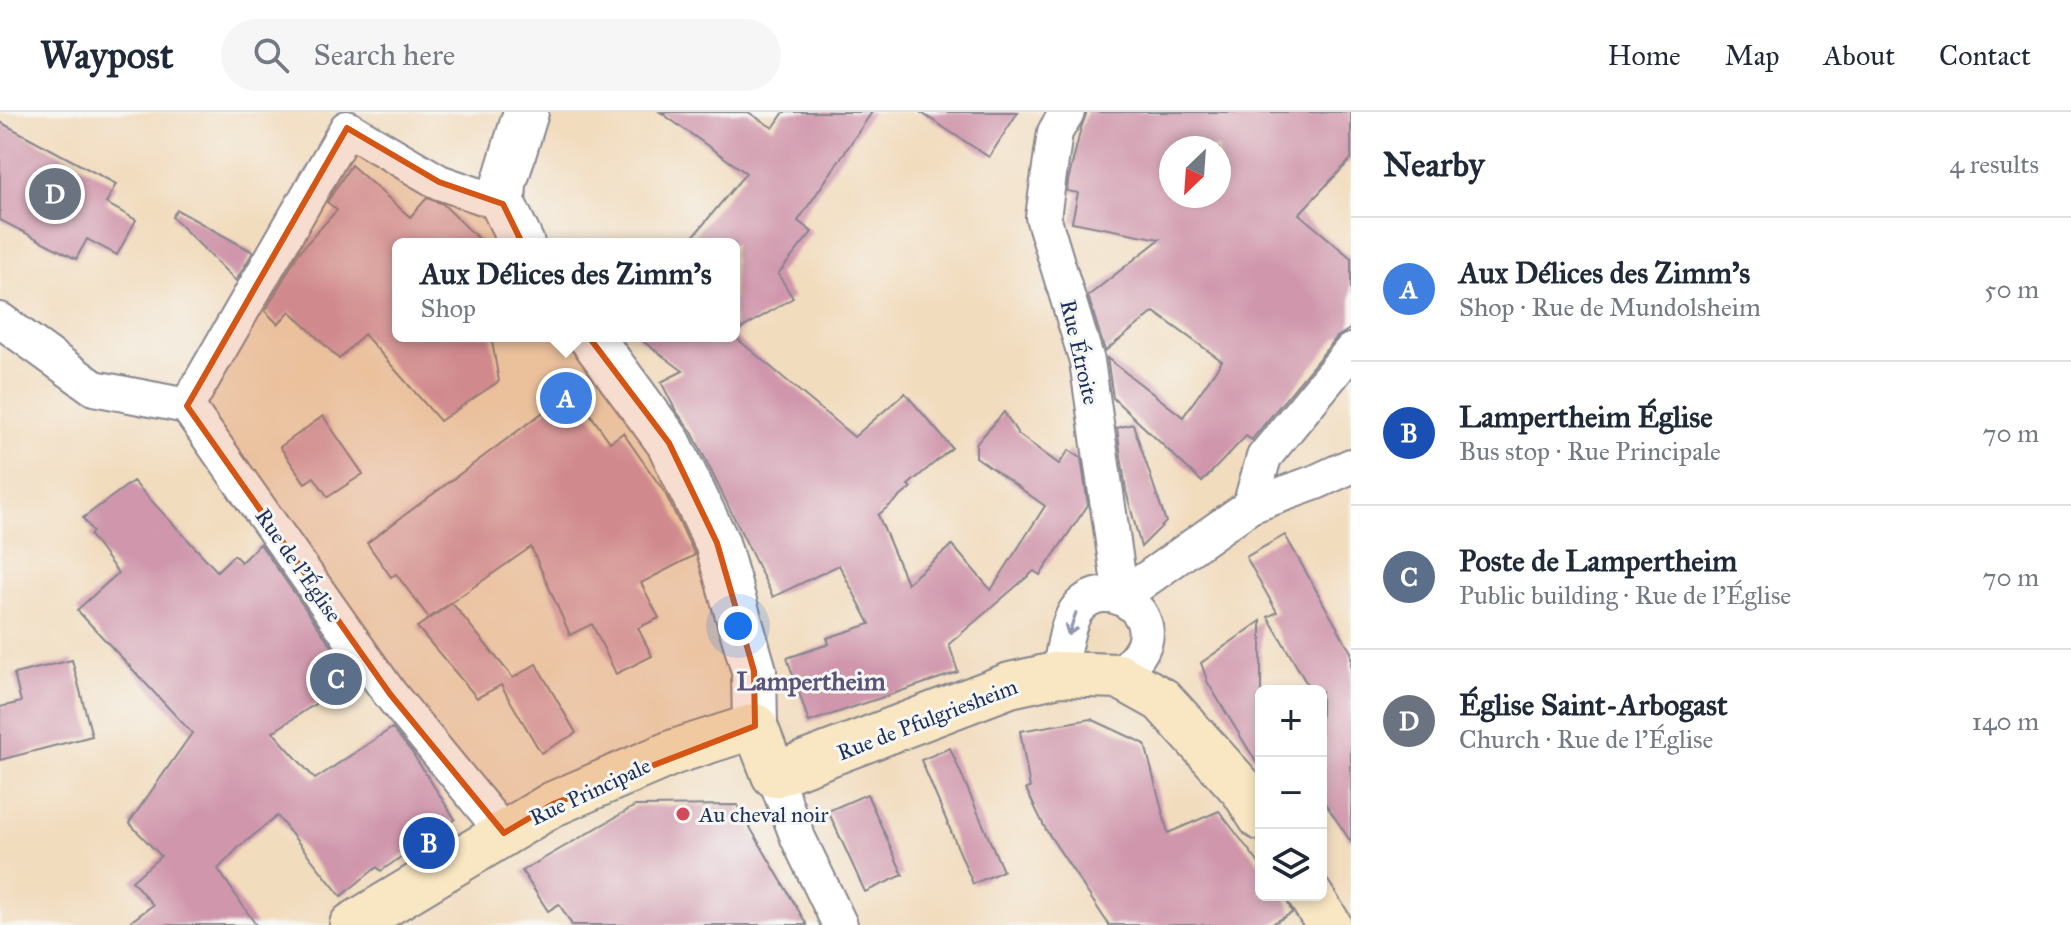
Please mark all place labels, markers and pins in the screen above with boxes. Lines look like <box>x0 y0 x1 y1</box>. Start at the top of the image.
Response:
pin: D <box>29 164 81 224</box>
pin: A <box>540 368 592 428</box>
pin: C <box>310 649 362 709</box>
place label: Au cheval noir <box>698 801 829 828</box>
marker: Au cheval noir <box>674 805 692 823</box>
pin: B <box>403 813 455 873</box>

